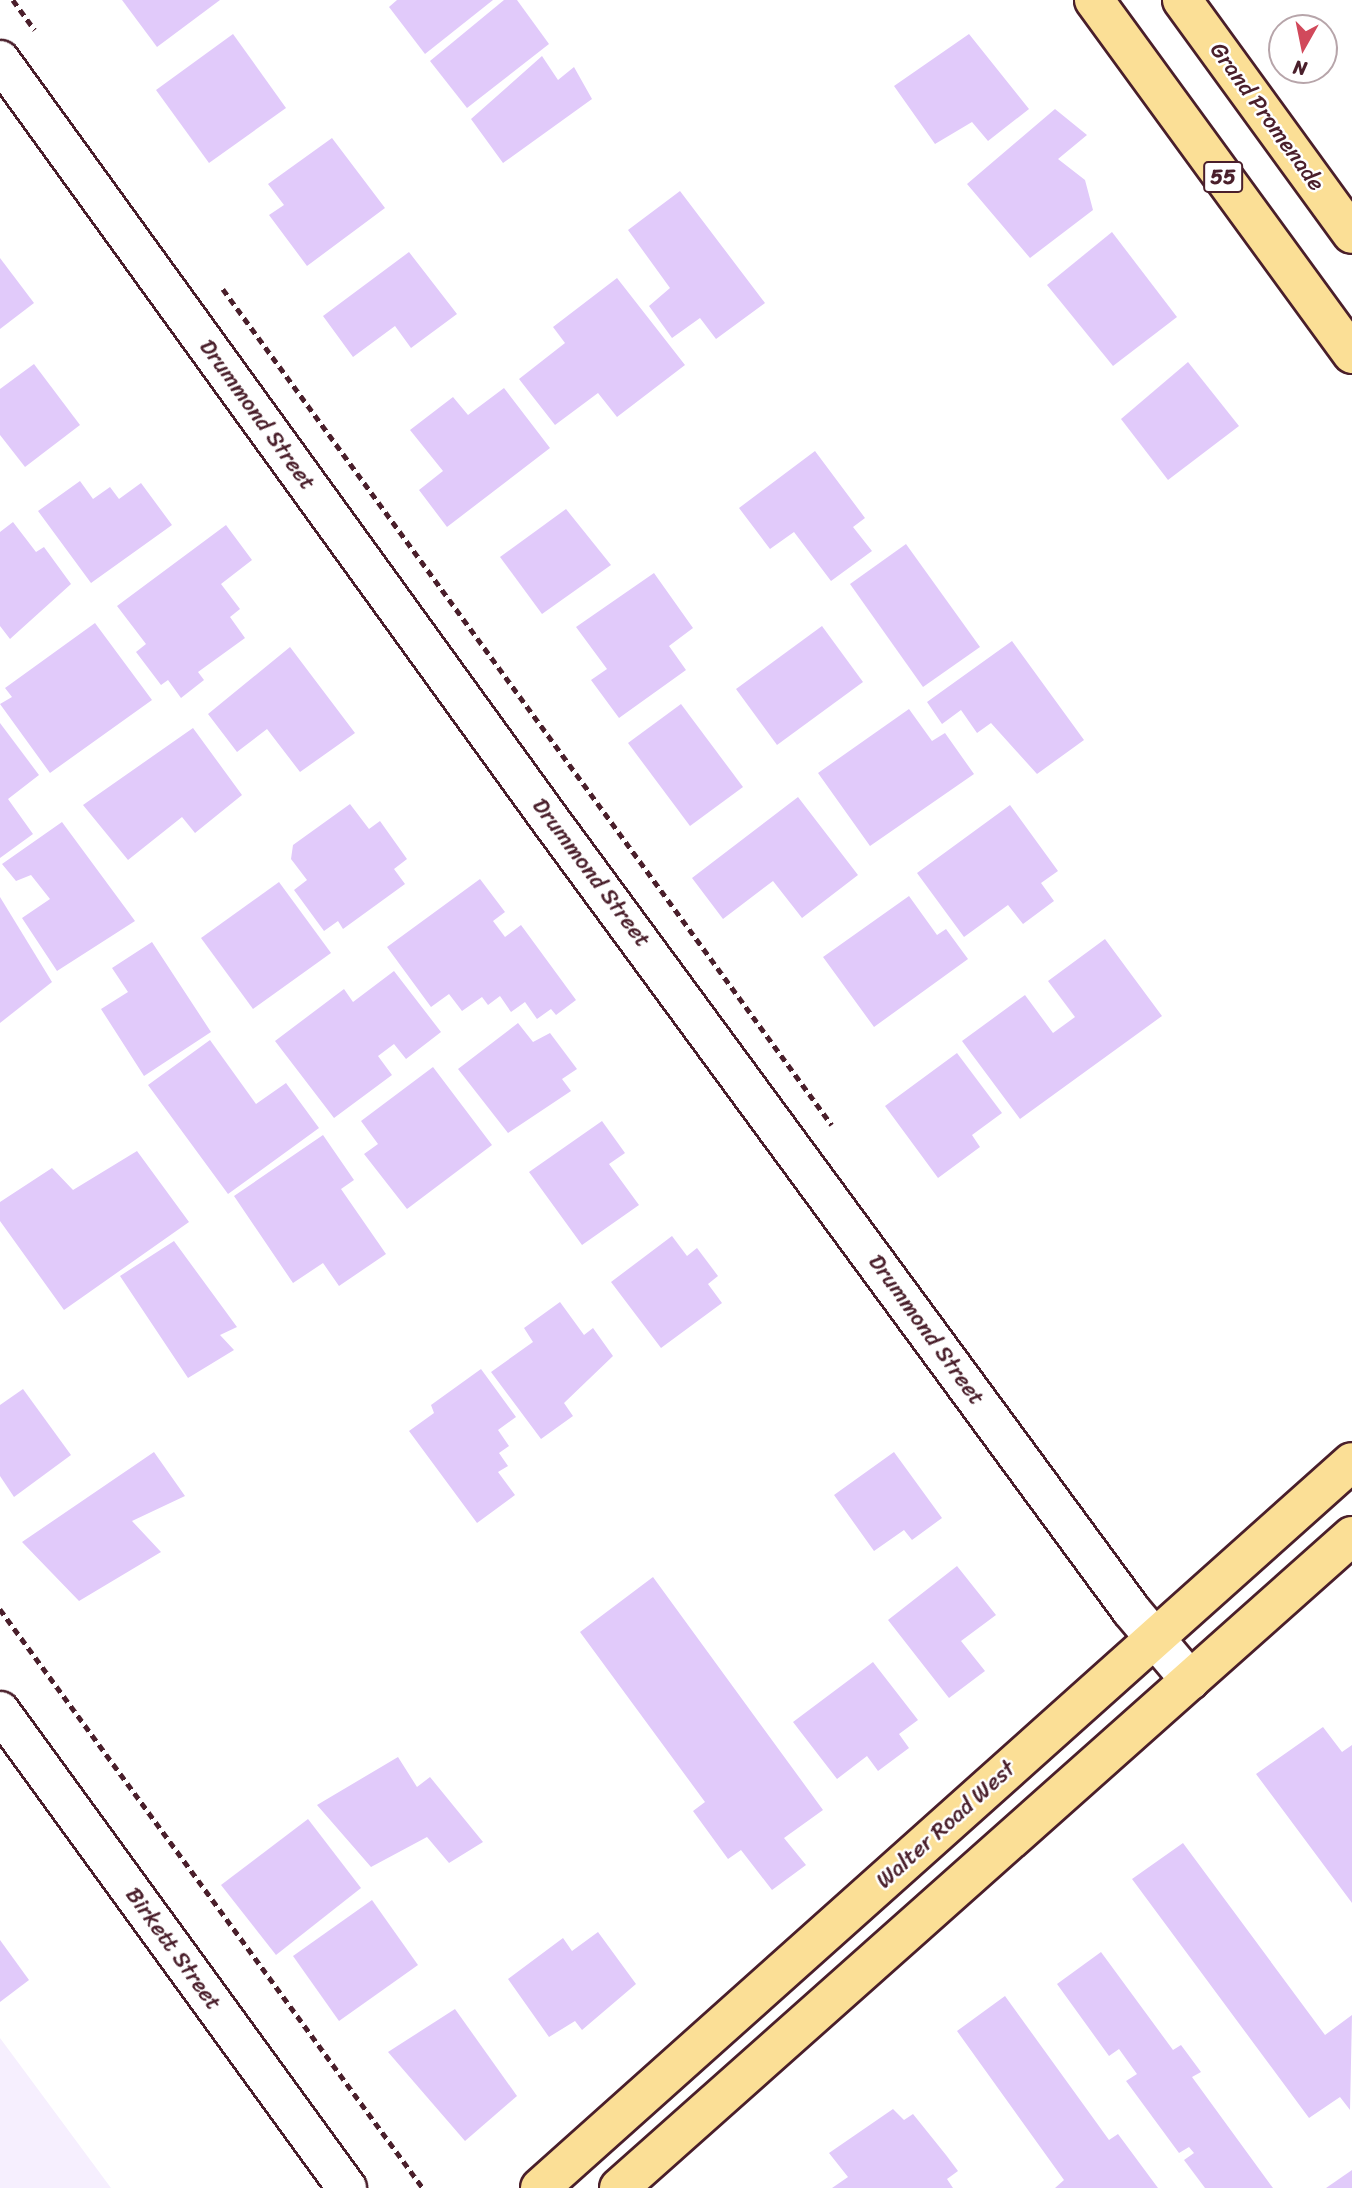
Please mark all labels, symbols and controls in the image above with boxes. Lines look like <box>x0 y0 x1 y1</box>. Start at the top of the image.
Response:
north arrow <box>1268 14 1338 84</box>
street label: Grand Promenade <box>1203 37 1331 197</box>
text: N <box>1291 51 1309 86</box>
road number: 55 <box>1202 160 1244 194</box>
street label: Drummond Street <box>193 334 321 496</box>
street label: Drummond Street <box>526 793 656 953</box>
street label: Drummond Street <box>862 1249 990 1411</box>
street label: Walter Road West <box>870 1755 1022 1895</box>
street label: Birkett Street <box>119 1882 227 2016</box>

